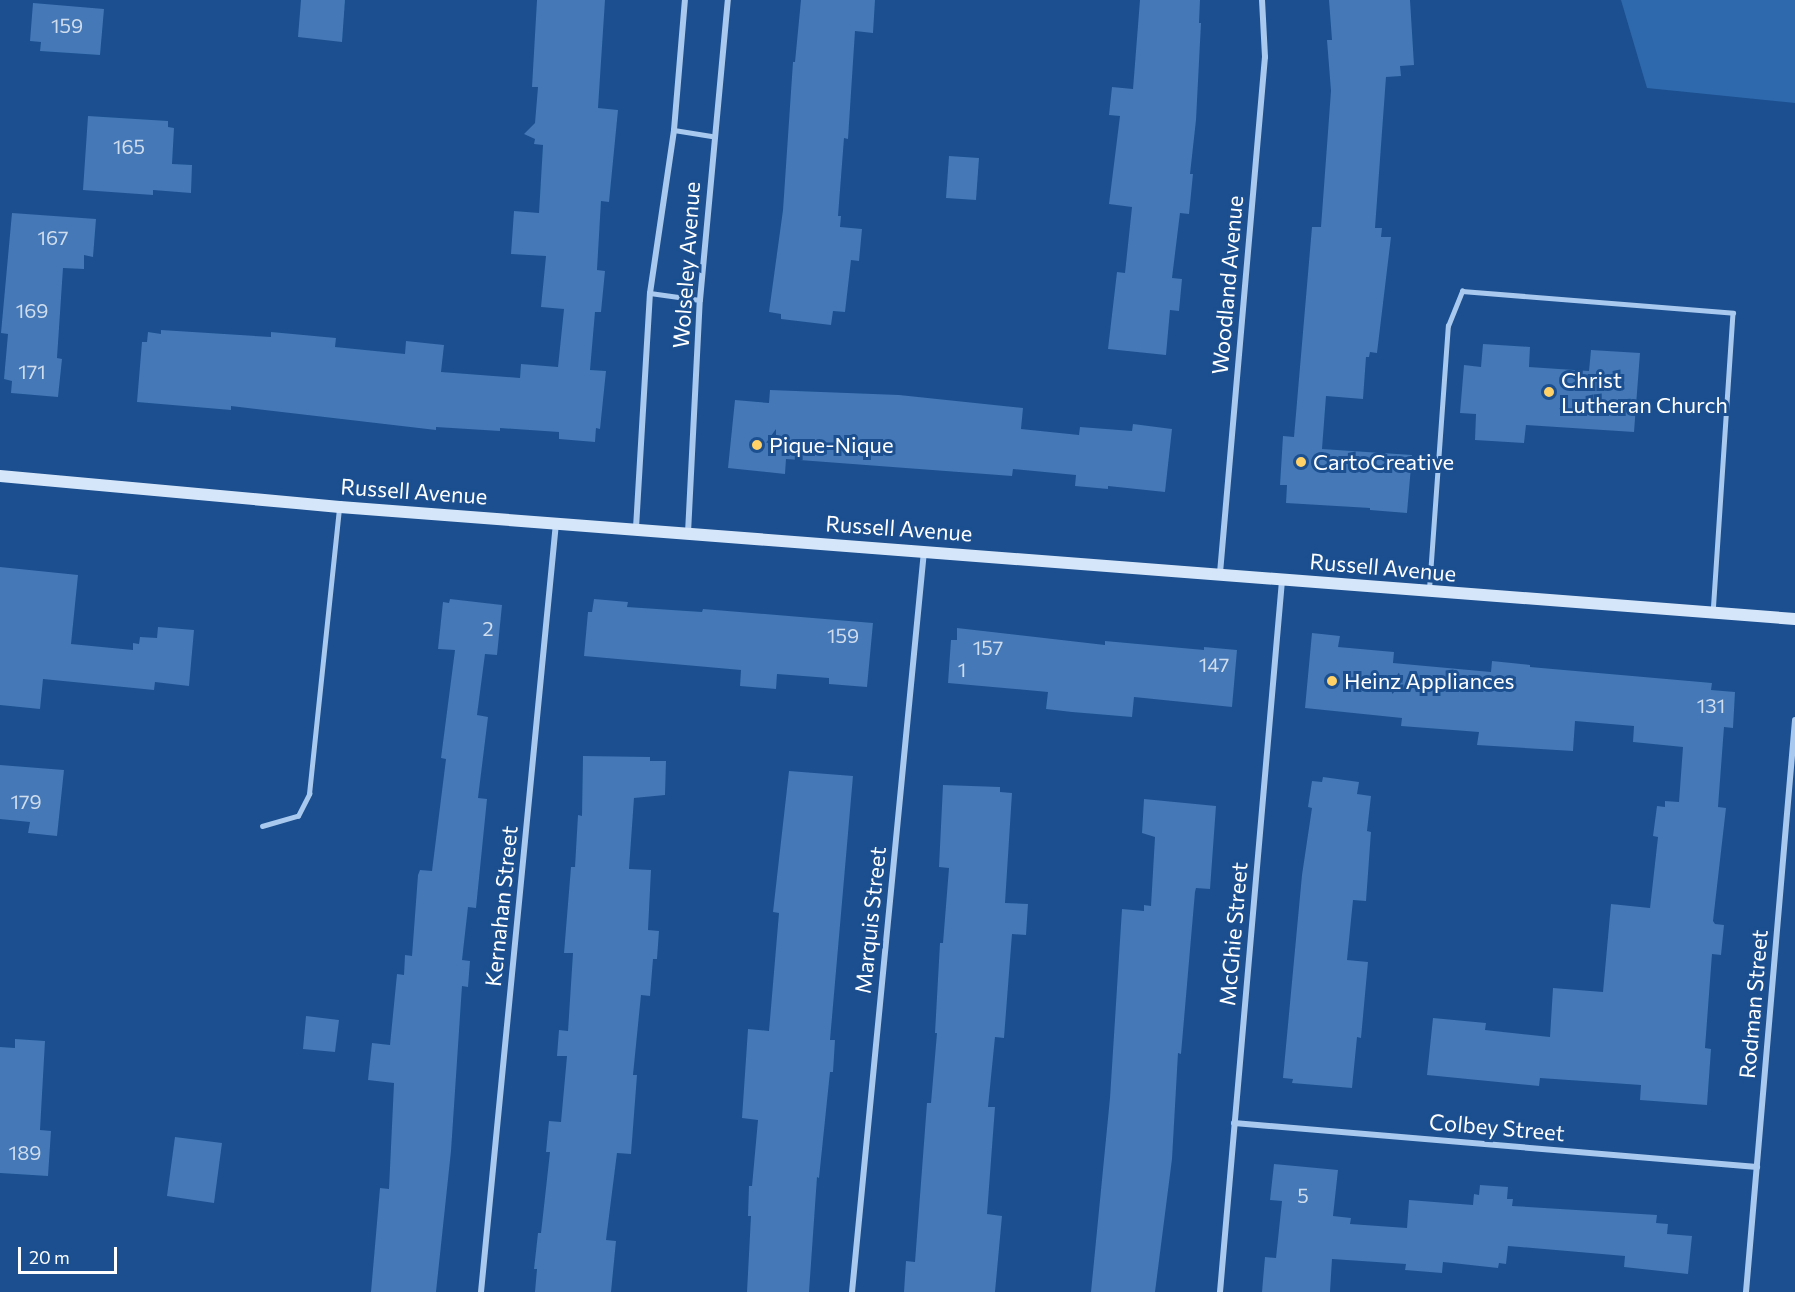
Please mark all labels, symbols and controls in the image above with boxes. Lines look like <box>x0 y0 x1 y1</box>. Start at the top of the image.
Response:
house number: 159 <box>51 13 83 37</box>
house number: 165 <box>113 134 145 158</box>
street label: Wolseley Avenue <box>667 181 705 349</box>
street label: Woodland Avenue <box>1206 194 1248 376</box>
house number: 167 <box>37 225 69 249</box>
house number: 169 <box>16 298 48 322</box>
house number: 171 <box>18 359 46 383</box>
place label: Christ Lutheran Church <box>1561 366 1728 418</box>
marker: Christ Lutheran Church <box>1542 385 1556 399</box>
place label: Pique-Nique <box>769 432 893 458</box>
marker: Pique-Nique <box>750 438 764 452</box>
place label: CartoCreative <box>1313 449 1454 475</box>
marker: CartoCreative <box>1294 455 1308 469</box>
street label: Russell Avenue <box>340 473 488 509</box>
street label: Russell Avenue <box>825 510 973 546</box>
street label: Russell Avenue <box>1309 547 1457 587</box>
house number: 2 <box>482 616 494 640</box>
house number: 159 <box>827 623 859 647</box>
house number: 157 <box>973 635 1003 659</box>
house number: 147 <box>1199 652 1229 676</box>
house number: 1 <box>958 657 966 681</box>
place label: Heinz Appliances <box>1344 668 1515 694</box>
marker: Heinz Appliances <box>1325 674 1339 688</box>
house number: 131 <box>1697 693 1725 717</box>
house number: 179 <box>10 789 42 813</box>
street label: Kernahan Street <box>479 824 523 988</box>
street label: Marquis Street <box>849 845 891 995</box>
street label: McGhie Street <box>1214 861 1252 1007</box>
street label: Rodman Street <box>1733 928 1773 1080</box>
street label: Colbey Street <box>1428 1108 1566 1146</box>
house number: 189 <box>9 1140 41 1164</box>
house number: 5 <box>1297 1183 1309 1207</box>
scale bar <box>21 1235 120 1273</box>
text: 20 m <box>29 1246 70 1268</box>

